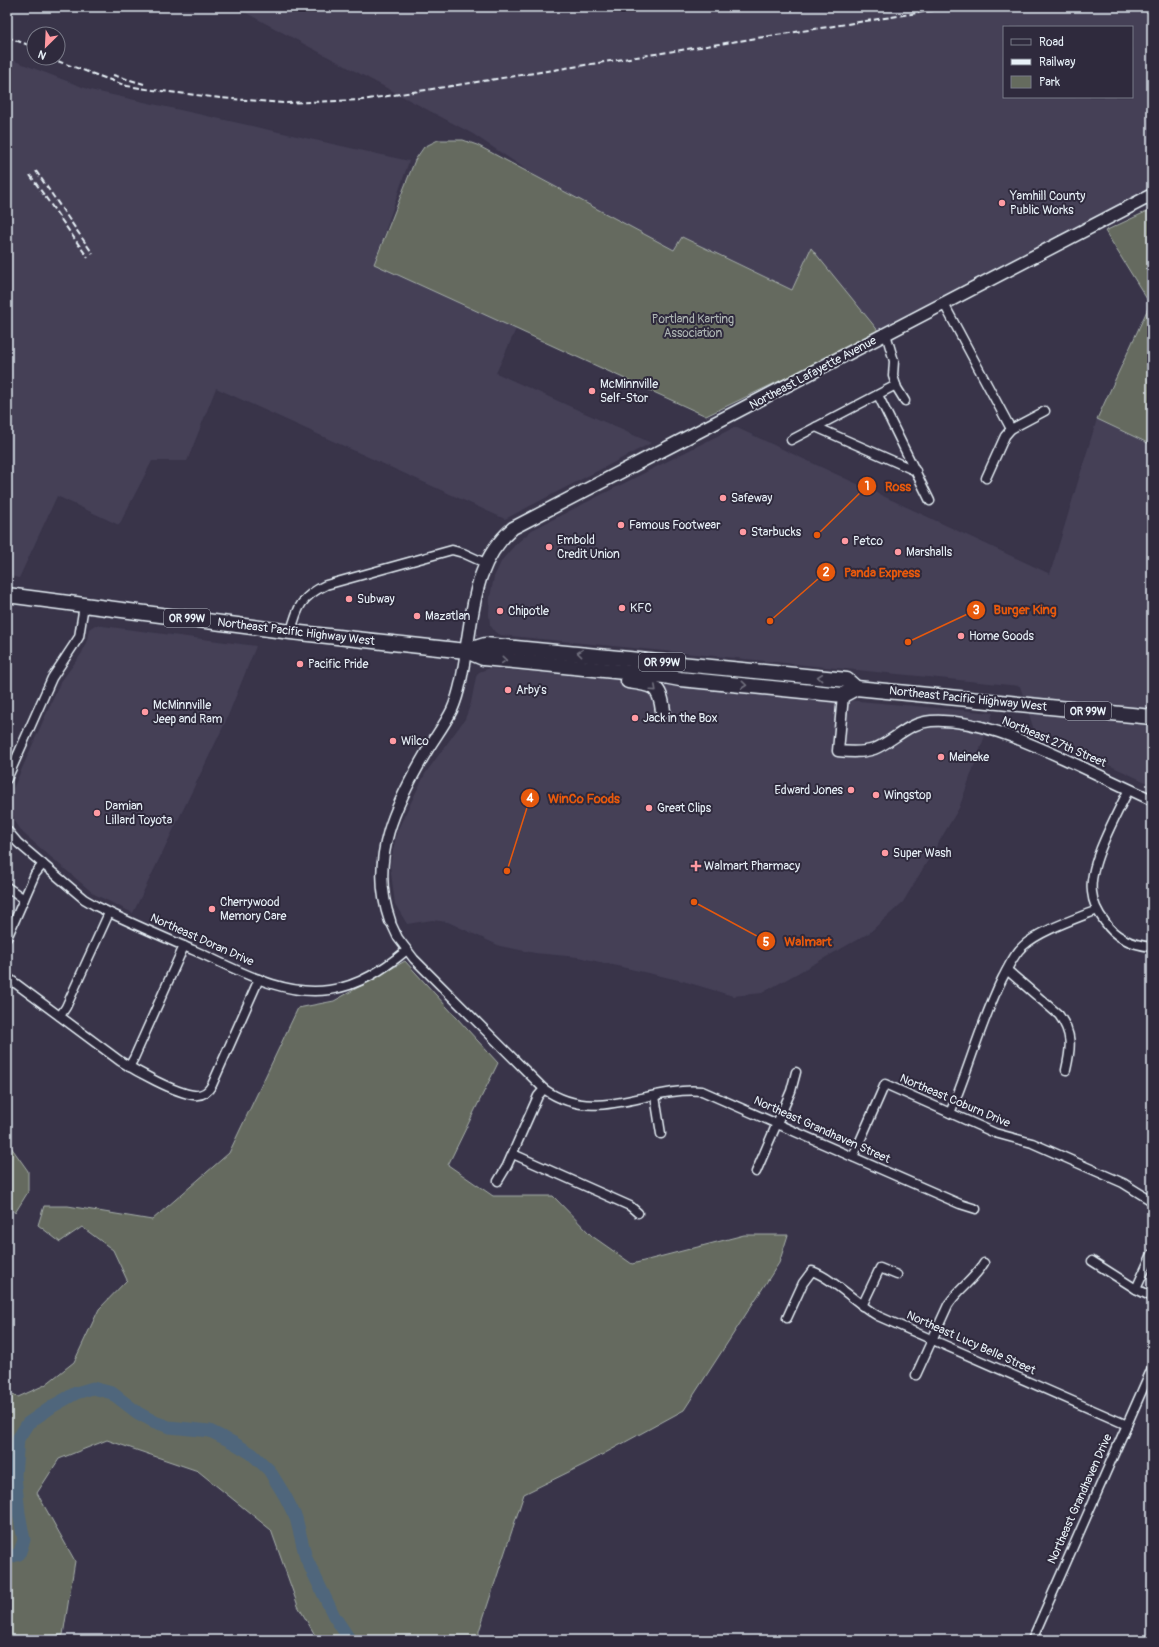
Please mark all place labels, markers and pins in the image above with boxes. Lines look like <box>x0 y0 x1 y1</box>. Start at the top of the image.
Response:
place label: Yamhill County Public Works <box>1009 189 1085 218</box>
marker: Yamhill County Public Works <box>997 198 1007 208</box>
place label: McMinnville Self-Stor <box>600 377 658 406</box>
marker: McMinnville Self-Stor <box>587 386 597 396</box>
callout: Ross <box>857 474 919 499</box>
place label: Safeway <box>731 491 772 506</box>
marker: Safeway <box>718 493 728 503</box>
place label: Famous Footwear <box>629 518 721 533</box>
marker: Famous Footwear <box>616 520 626 530</box>
place label: Starbucks <box>751 525 802 540</box>
marker: Starbucks <box>738 527 748 537</box>
place label: Embold Credit Union <box>557 533 620 562</box>
place label: Petco <box>853 534 883 549</box>
marker: Petco <box>840 536 850 546</box>
marker: Embold Credit Union <box>544 542 554 552</box>
place label: Marshalls <box>906 545 953 560</box>
marker: Marshalls <box>893 547 903 557</box>
callout: Panda Express <box>816 560 928 585</box>
place label: Subway <box>357 592 395 607</box>
marker: Subway <box>344 594 354 604</box>
callout: Burger King <box>966 597 1065 622</box>
place label: KFC <box>630 601 652 616</box>
marker: KFC <box>617 603 627 613</box>
place label: Chipotle <box>508 604 549 619</box>
marker: Chipotle <box>495 606 505 616</box>
place label: Mazatlan <box>425 609 471 624</box>
marker: Mazatlan <box>412 611 422 621</box>
place label: Home Goods <box>969 629 1035 644</box>
marker: Home Goods <box>956 631 966 641</box>
place label: Pacific Pride <box>308 657 368 672</box>
marker: Pacific Pride <box>295 659 305 669</box>
place label: Arby's <box>516 683 547 698</box>
marker: Arby's <box>503 685 513 695</box>
place label: McMinnville Jeep and Ram <box>153 698 223 727</box>
marker: McMinnville Jeep and Ram <box>140 707 150 717</box>
place label: Jack in the Box <box>643 711 718 726</box>
marker: Jack in the Box <box>630 713 640 723</box>
place label: Wilco <box>401 734 429 749</box>
marker: Wilco <box>388 736 398 746</box>
place label: Meineke <box>949 750 989 765</box>
marker: Meineke <box>936 752 946 762</box>
place label: Edward Jones <box>775 783 844 798</box>
marker: Edward Jones <box>846 785 856 795</box>
callout: WinCo Foods <box>520 786 628 811</box>
place label: Wingstop <box>884 788 932 803</box>
marker: Wingstop <box>871 790 881 800</box>
place label: Damian Lillard Toyota <box>105 799 173 828</box>
place label: Great Clips <box>657 801 712 816</box>
marker: Great Clips <box>644 803 654 813</box>
marker: Damian Lillard Toyota <box>92 808 102 818</box>
place label: Super Wash <box>893 846 952 861</box>
marker: Super Wash <box>880 848 890 858</box>
place label: Walmart Pharmacy <box>704 859 800 874</box>
marker: Walmart Pharmacy <box>691 861 701 871</box>
place label: Cherrywood Memory Care <box>220 895 287 924</box>
marker: Cherrywood Memory Care <box>207 904 217 914</box>
callout: Walmart <box>756 929 839 954</box>

